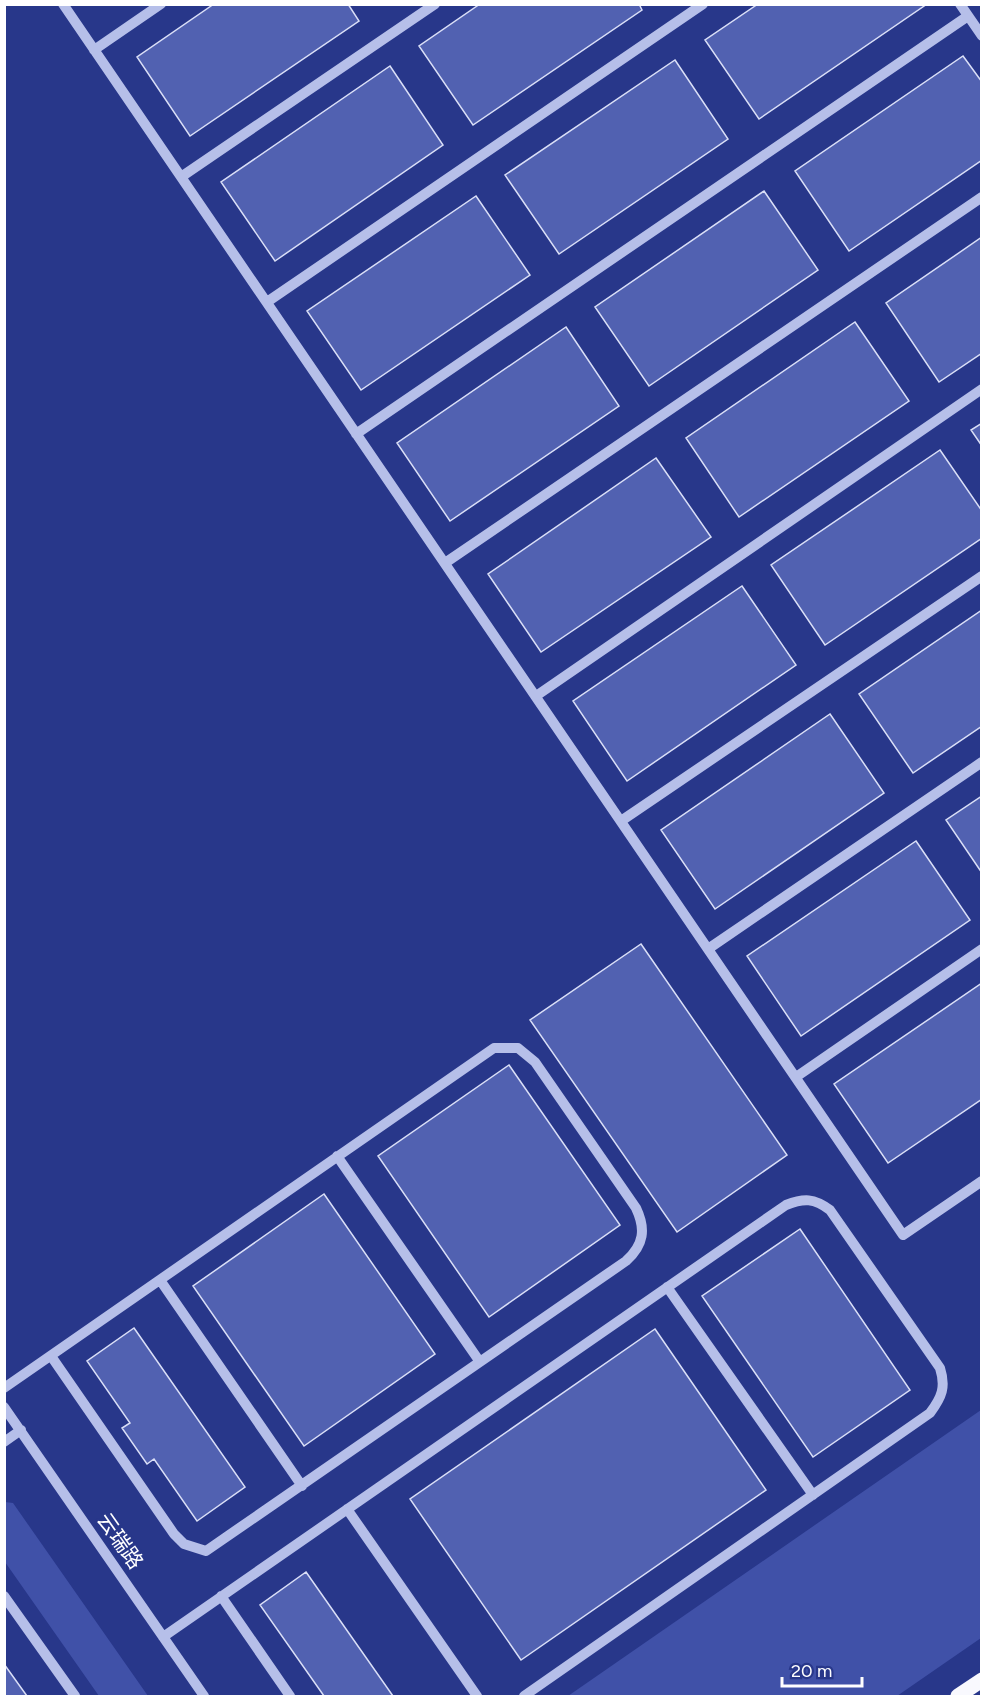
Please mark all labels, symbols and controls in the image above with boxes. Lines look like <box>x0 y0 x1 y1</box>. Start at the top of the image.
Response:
street label: 云瑞路 <box>92 1508 149 1574</box>
scale bar <box>782 1650 862 1688</box>
text: 20 m <box>791 1660 832 1682</box>

